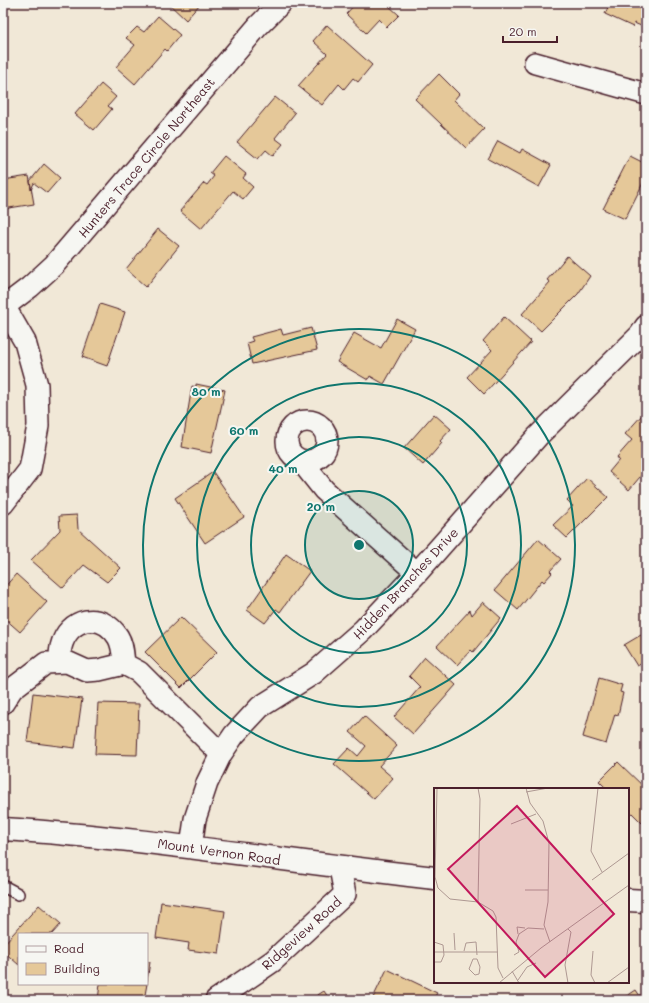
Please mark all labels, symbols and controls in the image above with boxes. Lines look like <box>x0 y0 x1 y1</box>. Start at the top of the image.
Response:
scale bar <box>503 18 557 44</box>
text: 20 m <box>509 23 537 39</box>
street label: Hunters Trace Circle Northeast <box>74 73 218 241</box>
text: 80 m <box>191 383 221 399</box>
text: 60 m <box>230 422 258 438</box>
text: 40 m <box>268 460 298 476</box>
text: 20 m <box>307 498 335 514</box>
street label: Hidden Branches Drive <box>349 523 461 643</box>
centre of rings <box>352 538 366 552</box>
inset map <box>434 788 629 983</box>
street label: Mount Vernon Road <box>156 834 282 868</box>
street label: Ridgeview Road <box>258 893 344 973</box>
legend <box>18 933 148 985</box>
text: Road <box>54 940 84 956</box>
text: Building <box>54 960 100 976</box>

